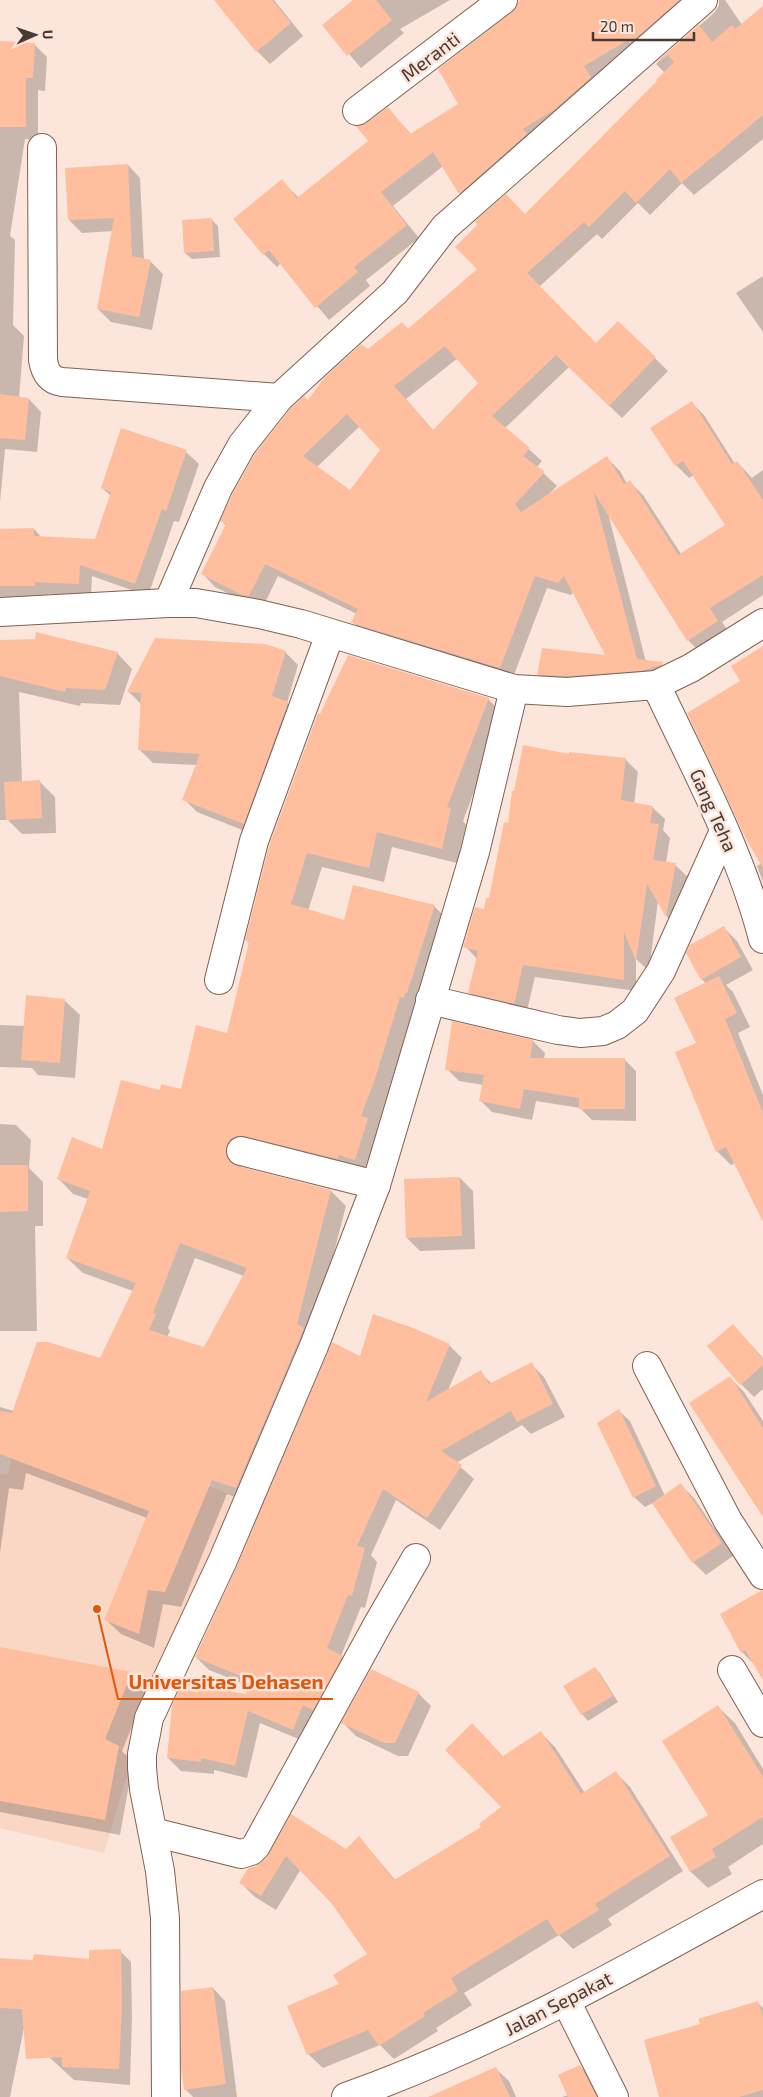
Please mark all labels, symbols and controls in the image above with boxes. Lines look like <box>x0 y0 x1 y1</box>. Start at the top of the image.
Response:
north arrow <box>10 10 60 60</box>
scale bar <box>593 10 694 42</box>
text: 20 m <box>600 17 634 35</box>
street label: Meranti <box>396 26 464 86</box>
text: U <box>40 29 57 40</box>
street label: Gang Teha <box>686 765 742 855</box>
callout: Universitas Dehasen <box>118 1664 333 1699</box>
text: Universitas Dehasen <box>128 1669 324 1693</box>
street label: Jalan Sepakat <box>500 1966 616 2040</box>

